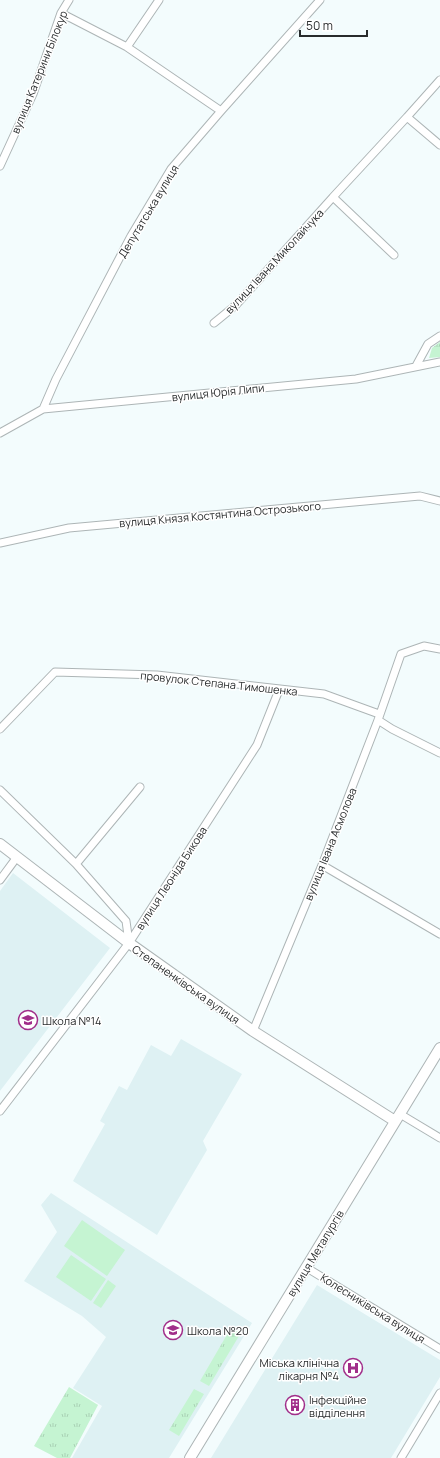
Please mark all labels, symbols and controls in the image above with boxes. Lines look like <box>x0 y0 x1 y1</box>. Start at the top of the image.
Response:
street label: вулиця Катерини Білокур <box>7 8 71 136</box>
scale bar <box>300 12 367 38</box>
text: 50 m <box>306 17 333 34</box>
street label: Депутатська вулиця <box>114 162 182 260</box>
street label: вулиця Івана Миколайчука <box>221 205 327 317</box>
street label: вулиця Юрія Липи <box>171 380 265 404</box>
street label: вулиця Князя Костянтина Острозького <box>119 498 322 530</box>
street label: провулок Степана Тимошенка <box>140 667 298 699</box>
street label: вулиця Івана Асмолова <box>300 785 360 903</box>
street label: вулиця Леоніда Бикова <box>132 823 210 933</box>
street label: Степаненківська вулиця <box>129 941 243 1027</box>
school or university icon: Школа №14 <box>17 1009 39 1031</box>
place label: Школа №14 <box>42 1013 101 1028</box>
street label: вулиця Металургів <box>283 1207 347 1299</box>
street label: Колесниківська вулиця <box>318 1270 428 1346</box>
school or university icon: Школа №20 <box>162 1319 184 1341</box>
place label: Школа №20 <box>187 1323 249 1338</box>
place label: Міська клінічна лікарня №4 <box>260 1355 339 1383</box>
hospital icon: Міська клінічна лікарня №4 <box>342 1357 364 1379</box>
place label: Інфекційне відділення <box>309 1392 367 1420</box>
building icon: Інфекційне відділення <box>284 1394 306 1416</box>

